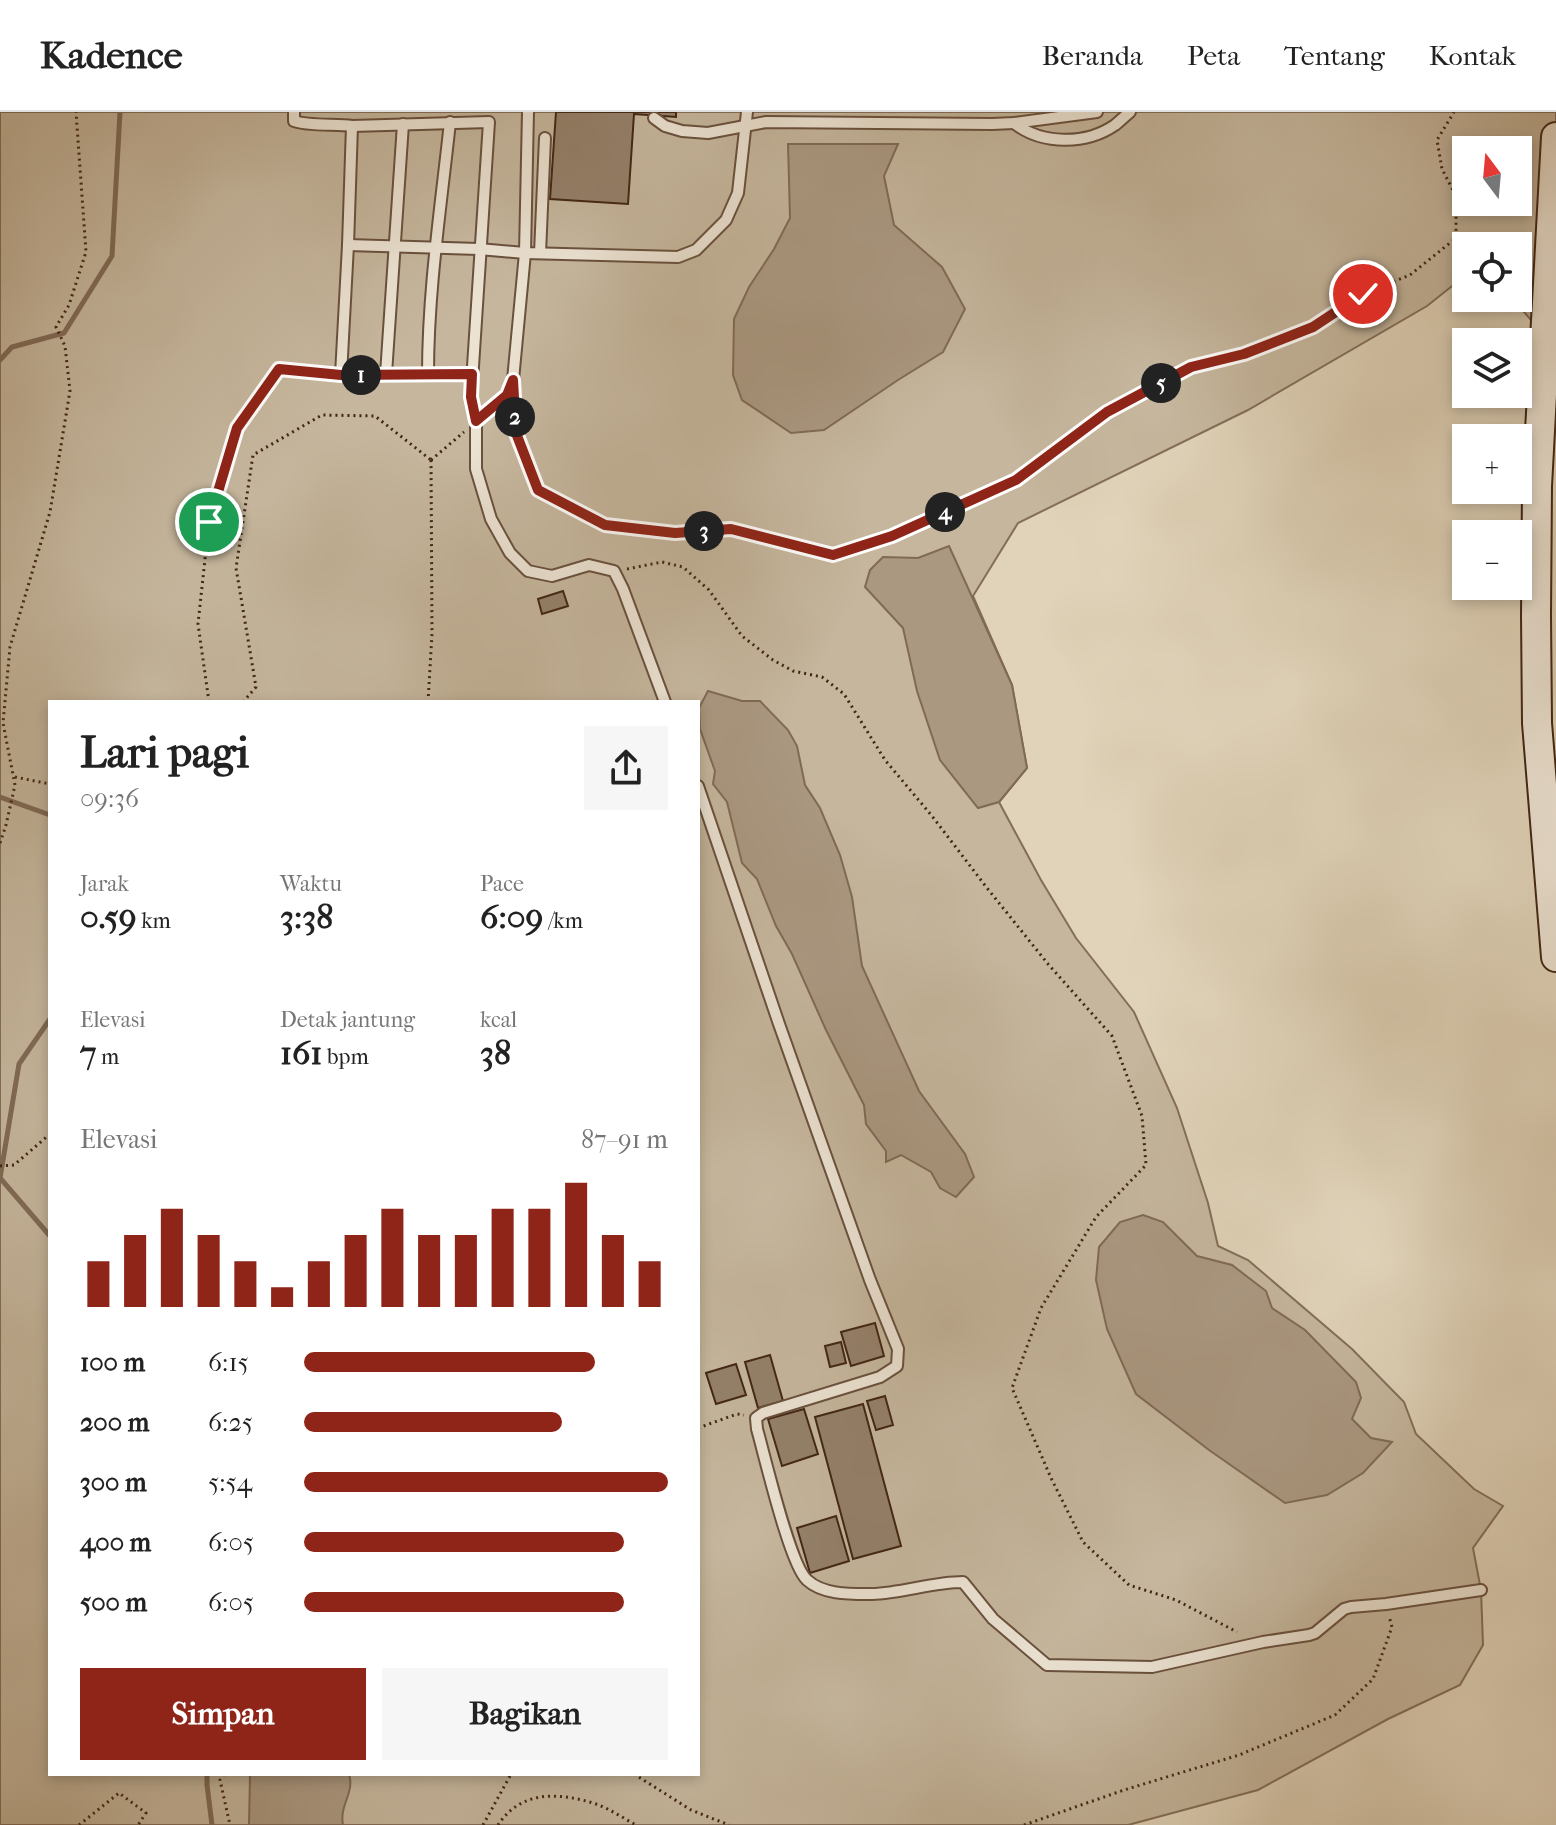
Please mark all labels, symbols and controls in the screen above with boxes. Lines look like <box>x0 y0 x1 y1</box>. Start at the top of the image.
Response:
text: Kadence <box>40 33 183 78</box>
text: Beranda <box>1042 39 1143 72</box>
text: Peta <box>1187 39 1240 72</box>
text: Tentang <box>1284 39 1385 72</box>
text: Kontak <box>1429 39 1516 72</box>
north arrow <box>1452 136 1532 216</box>
map controls <box>1452 136 1532 600</box>
button: locate <box>1452 232 1532 312</box>
pin <box>1329 260 1397 328</box>
icon: check <box>1341 272 1385 316</box>
button: layers <box>1452 328 1532 408</box>
pin: 1 <box>341 355 381 395</box>
text: 1 <box>357 362 365 388</box>
pin: 5 <box>1141 363 1181 403</box>
text: 5 <box>1156 370 1166 396</box>
pin: 2 <box>495 397 535 437</box>
text: 2 <box>509 404 521 430</box>
button: + <box>1452 424 1532 504</box>
pin <box>175 488 243 556</box>
pin: 4 <box>925 492 965 532</box>
text: 4 <box>939 499 952 525</box>
icon: arrive <box>187 500 231 544</box>
pin: 3 <box>684 511 724 551</box>
text: 3 <box>699 518 709 544</box>
button: − <box>1452 520 1532 600</box>
button: share <box>584 726 668 810</box>
text: Lari pagi <box>80 727 249 778</box>
text: 09:36 <box>80 783 139 814</box>
text: Jarak <box>80 871 129 897</box>
text: Waktu <box>280 871 342 897</box>
text: Pace <box>480 871 524 897</box>
text: 0.59 <box>80 897 136 937</box>
text: 3:38 <box>280 897 333 937</box>
text: 6:09 <box>480 897 543 937</box>
text: km <box>136 908 171 934</box>
text: /km <box>543 908 583 934</box>
text: Elevasi <box>80 1007 146 1033</box>
text: Detak jantung <box>280 1007 415 1033</box>
text: kcal <box>480 1007 517 1033</box>
text: 7 <box>80 1033 96 1073</box>
text: 161 <box>280 1033 322 1073</box>
text: 38 <box>480 1033 511 1073</box>
text: m <box>96 1044 119 1070</box>
text: bpm <box>322 1044 369 1070</box>
text: Elevasi <box>80 1124 158 1155</box>
text: 87–91 m <box>581 1124 668 1155</box>
text: 100 m <box>80 1347 145 1378</box>
text: 6:15 <box>208 1347 249 1378</box>
text: 200 m <box>80 1407 149 1438</box>
text: 6:25 <box>208 1407 253 1438</box>
text: 300 m <box>80 1467 147 1498</box>
text: 5:54 <box>208 1467 252 1498</box>
text: 400 m <box>80 1527 151 1558</box>
text: 6:05 <box>208 1527 254 1558</box>
text: 500 m <box>80 1587 147 1618</box>
text: 6:05 <box>208 1587 254 1618</box>
button: Simpan <box>80 1668 366 1760</box>
button: Bagikan <box>382 1668 668 1760</box>

